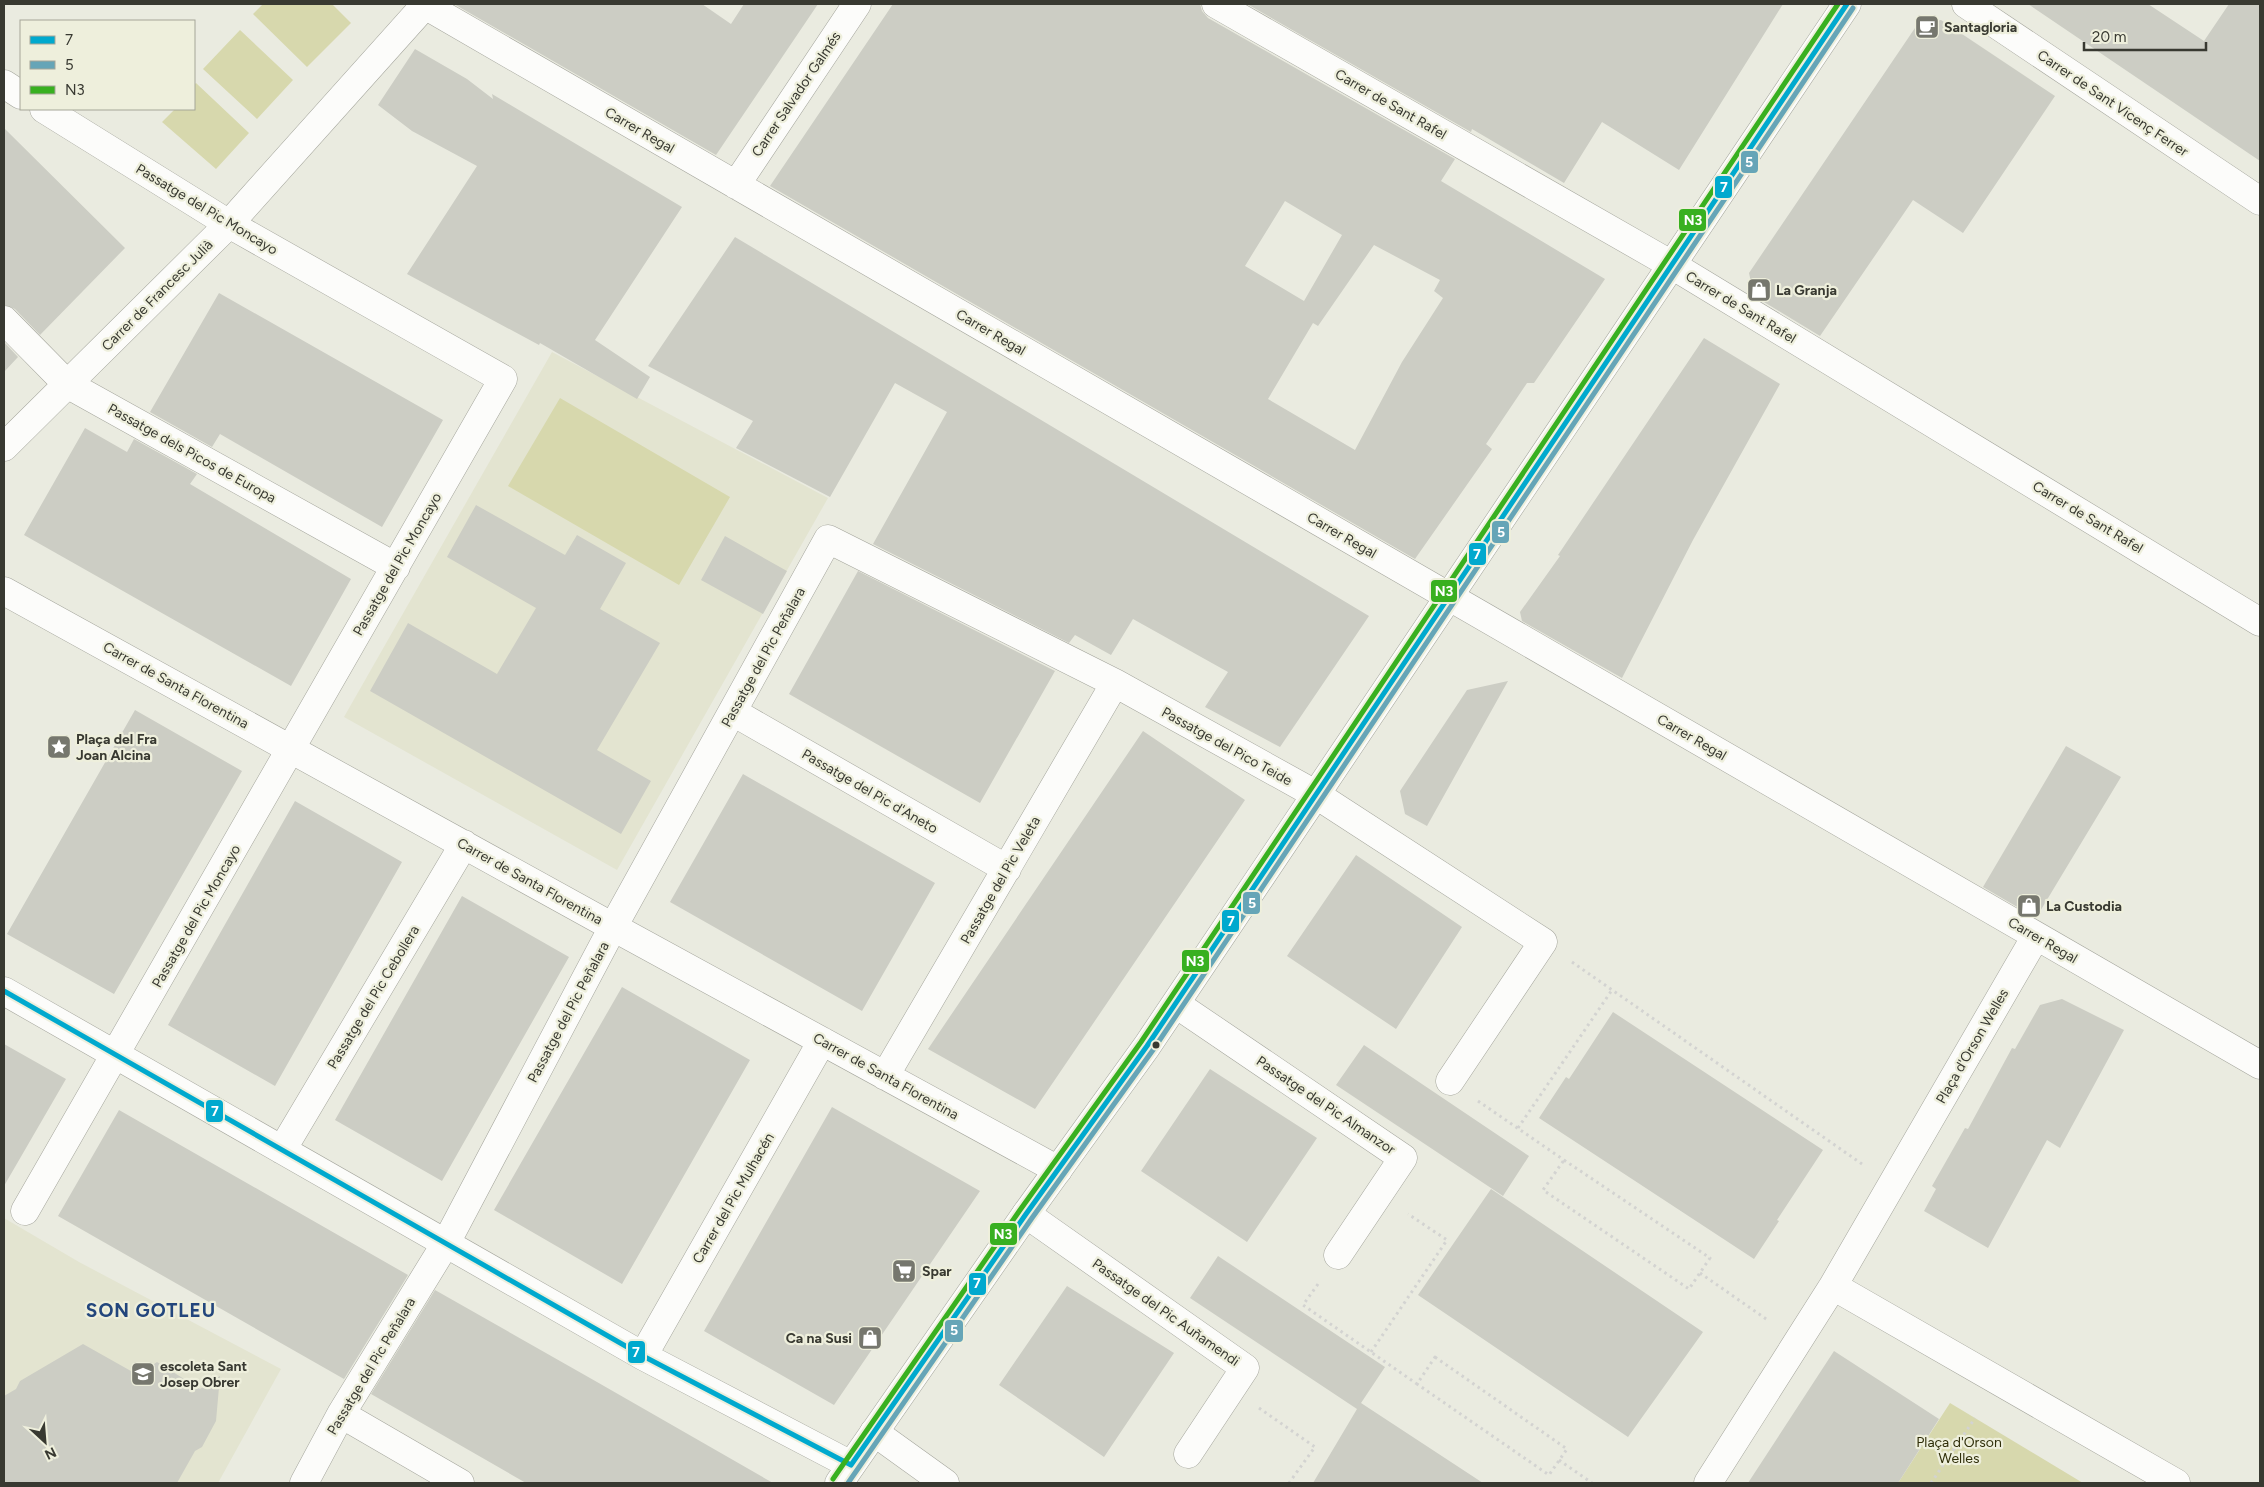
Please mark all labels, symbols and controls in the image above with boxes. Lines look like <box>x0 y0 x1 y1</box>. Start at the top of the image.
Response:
cafe icon: Santagloria <box>1914 14 1940 40</box>
place label: Santagloria <box>1944 19 2017 36</box>
legend <box>20 20 195 110</box>
scale bar <box>2084 20 2206 52</box>
text: 20 m <box>2092 28 2126 46</box>
street label: Carrer Salvador Galmés <box>748 29 845 160</box>
text: 7 <box>65 31 73 49</box>
street label: Carrer de Sant Vicenç Ferrer <box>2034 47 2192 160</box>
text: 5 <box>65 56 74 74</box>
street label: Carrer de Sant Rafel <box>1332 66 1450 143</box>
text: N3 <box>65 81 85 99</box>
street label: Carrer Regal <box>602 104 678 157</box>
line badge: 5 <box>1740 150 1759 174</box>
text: 5 <box>1745 154 1753 171</box>
street label: Passatge del Pic Moncayo <box>133 160 281 259</box>
line badge: 7 <box>1714 175 1733 199</box>
text: 7 <box>1720 179 1728 196</box>
line badge: N3 <box>1678 208 1707 232</box>
text: N3 <box>1684 212 1703 229</box>
street label: Carrer de Francesc Julià <box>98 236 216 354</box>
street label: Carrer de Sant Rafel <box>1682 268 1799 347</box>
shop icon: La Granja <box>1746 277 1772 303</box>
place label: La Granja <box>1776 282 1837 299</box>
street label: Carrer Regal <box>953 306 1029 359</box>
street label: Passatge dels Picos de Europa <box>105 400 279 507</box>
street label: Carrer de Sant Rafel <box>2029 478 2146 557</box>
street label: Passatge del Pic Moncayo <box>349 490 445 639</box>
street label: Carrer Regal <box>1304 509 1380 562</box>
line badge: 5 <box>1491 520 1510 544</box>
text: 5 <box>1497 524 1505 541</box>
line badge: 7 <box>1468 542 1487 566</box>
text: 7 <box>1473 546 1481 563</box>
line badge: N3 <box>1430 579 1458 603</box>
text: N3 <box>1435 583 1454 600</box>
street label: Passatge del Pic Peñalara <box>718 584 809 730</box>
street label: Carrer de Santa Florentina <box>100 638 251 733</box>
street label: Passatge del Pico Teide <box>1159 704 1295 790</box>
street label: Carrer Regal <box>1654 711 1730 764</box>
place label: Plaça del Fra Joan Alcina <box>76 731 157 764</box>
place icon: Plaça del Fra Joan Alcina <box>46 734 72 760</box>
street label: Passatge del Pic d'Aneto <box>799 746 941 837</box>
street label: Passatge del Pic Veleta <box>957 813 1044 947</box>
street label: Carrer de Santa Florentina <box>454 834 605 929</box>
street label: Passatge del Pic Moncayo <box>148 842 244 991</box>
line badge: 5 <box>1242 891 1261 915</box>
shop icon: La Custodia <box>2016 893 2042 919</box>
text: 5 <box>1248 895 1256 912</box>
place label: La Custodia <box>2046 898 2122 915</box>
line badge: 7 <box>1221 909 1240 933</box>
text: 7 <box>1227 913 1235 930</box>
street label: Carrer Regal <box>2005 914 2081 967</box>
street label: Passatge del Pic Cebollera <box>324 922 423 1072</box>
street label: Passatge del Pic Peñalara <box>524 939 613 1086</box>
line badge: N3 <box>1181 949 1210 973</box>
text: N3 <box>1186 953 1205 970</box>
street label: Plaça d'Orson Welles <box>1933 986 2012 1107</box>
street label: Carrer de Santa Florentina <box>810 1029 961 1124</box>
unlabelled marker <box>1151 1040 1161 1050</box>
street label: Passatge del Pic Almanzor <box>1253 1053 1399 1158</box>
line badge: 7 <box>205 1099 224 1123</box>
text: 7 <box>211 1103 219 1120</box>
street label: Carrer del Pic Mulhacén <box>689 1130 778 1267</box>
line badge: N3 <box>989 1222 1018 1246</box>
text: N3 <box>994 1226 1013 1243</box>
street label: Passatge del Pic Auñamendi <box>1089 1255 1243 1370</box>
supermarket icon: Spar <box>891 1258 917 1284</box>
place label: Spar <box>922 1263 952 1280</box>
line badge: 7 <box>968 1272 987 1296</box>
text: 7 <box>973 1275 981 1292</box>
street label: Passatge del Pic Peñalara <box>324 1294 419 1438</box>
district label: SON GOTLEU <box>86 1299 216 1322</box>
line badge: 5 <box>944 1319 964 1343</box>
text: 5 <box>950 1322 958 1339</box>
shop icon: Ca na Susi <box>857 1325 883 1351</box>
place label: Ca na Susi <box>786 1330 852 1347</box>
line badge: 7 <box>627 1340 646 1364</box>
text: 7 <box>632 1344 640 1361</box>
place label: escoleta Sant Josep Obrer <box>160 1358 247 1391</box>
school or university icon: escoleta Sant Josep Obrer <box>130 1361 156 1387</box>
north arrow <box>20 1417 70 1467</box>
park label: Plaça d'Orson Welles <box>1916 1434 2002 1467</box>
text: N <box>42 1443 59 1463</box>

